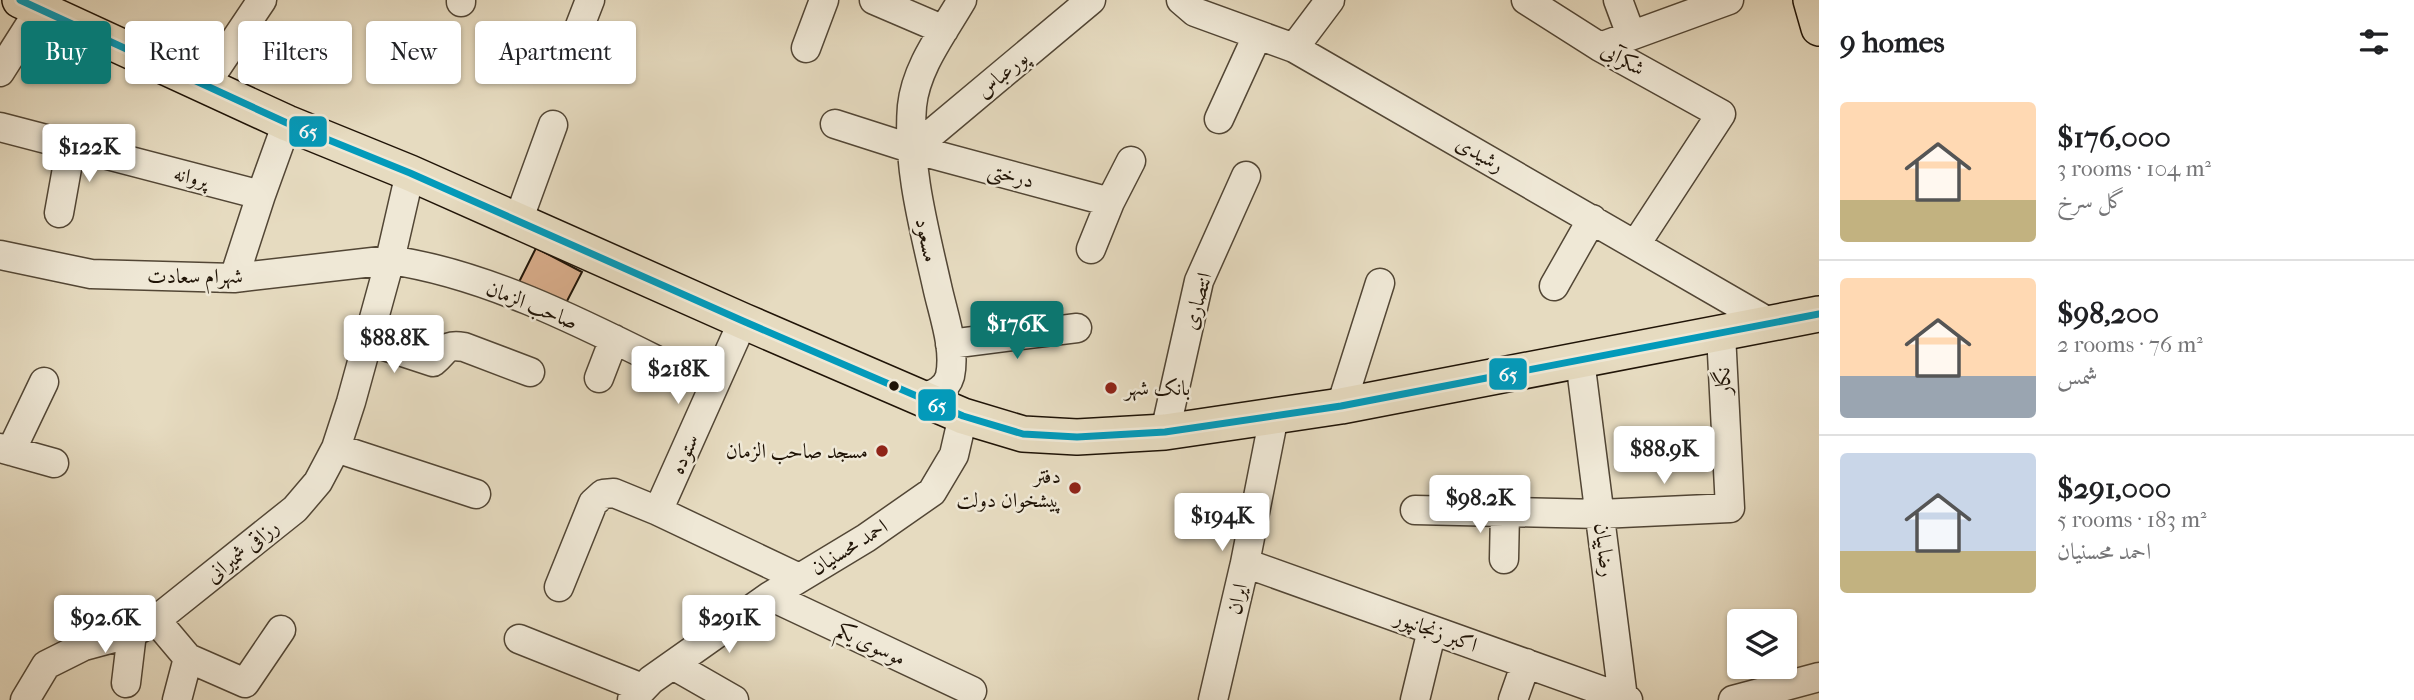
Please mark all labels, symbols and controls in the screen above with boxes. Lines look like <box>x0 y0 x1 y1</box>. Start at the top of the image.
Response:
chip: Buy <box>21 21 111 84</box>
chip: Rent <box>125 21 224 84</box>
chip: Filters <box>238 21 352 84</box>
chip: New <box>366 21 461 84</box>
chip: Apartment <box>475 21 636 84</box>
icon: filters <box>2355 23 2393 61</box>
text: 9 homes <box>1840 25 1945 60</box>
street label: شکرآبی <box>1596 37 1649 83</box>
street label: پورعباس <box>971 45 1036 105</box>
line badge: 65 <box>288 115 328 148</box>
text: $176,000 <box>2057 120 2171 155</box>
text: 65 <box>299 121 317 143</box>
pin: $122K <box>40 124 138 184</box>
icon: home <box>1896 130 1980 214</box>
street label: رشیدی <box>1452 131 1508 177</box>
text: $122K <box>58 133 120 160</box>
text: 3 rooms · 104 m² <box>2057 155 2211 182</box>
street label: درختی <box>984 157 1037 196</box>
street label: پروانه <box>171 161 213 194</box>
text: گل سرخ <box>2057 187 2125 214</box>
street label: مسعود <box>910 216 943 264</box>
street label: شهرام سعادت <box>147 264 243 294</box>
street label: انتصاری <box>1177 270 1217 332</box>
street label: صاحب الزمان <box>482 276 581 336</box>
text: $98,200 <box>2057 296 2159 331</box>
pin: $176K <box>968 302 1066 361</box>
icon: home <box>1896 306 1980 390</box>
text: $176K <box>986 310 1048 337</box>
pin: $88.8K <box>337 316 451 375</box>
text: $88.8K <box>360 324 428 351</box>
text: 2 rooms · 76 m² <box>2057 331 2203 358</box>
pin: $218K <box>629 346 727 406</box>
text: $218K <box>648 355 708 382</box>
line badge: 65 <box>1488 357 1528 391</box>
text: شمس <box>2057 363 2098 390</box>
text: 65 <box>1499 364 1517 386</box>
street label: نگار <box>1709 367 1736 397</box>
place label: بانک شهر <box>1123 376 1190 402</box>
unlabelled marker <box>887 379 901 393</box>
marker: بانک شهر <box>1103 380 1119 396</box>
line badge: 65 <box>917 388 957 422</box>
text: 65 <box>928 395 946 417</box>
pin: $88.9K <box>1607 426 1721 486</box>
street label: ستوده <box>665 430 704 478</box>
text: $88.9K <box>1630 435 1698 462</box>
place label: مسجد صاحب الزمان <box>726 439 868 465</box>
marker: مسجد صاحب الزمان <box>874 443 890 459</box>
place label: دفتر پیشخوان دولت <box>956 464 1061 514</box>
text: $291,000 <box>2057 471 2171 506</box>
pin: $98.2K <box>1423 476 1537 535</box>
marker: دفتر پیشخوان دولت <box>1067 480 1083 496</box>
icon: home <box>1896 481 1980 565</box>
text: $98.2K <box>1445 484 1515 511</box>
pin: $194K <box>1173 494 1271 553</box>
text: $194K <box>1190 502 1254 529</box>
text: 5 rooms · 183 m² <box>2057 506 2207 533</box>
street label: رزاقی شمیرانی <box>201 514 283 588</box>
street label: احمد محسنیان <box>806 514 892 580</box>
street label: رضاییان <box>1589 522 1620 579</box>
text: احمد محسنیان <box>2057 538 2151 565</box>
street label: ایران <box>1222 581 1252 617</box>
pin: $92.6K <box>48 596 162 655</box>
pin: $291K <box>680 596 778 655</box>
text: $92.6K <box>70 604 140 631</box>
text: $291K <box>698 604 760 631</box>
street label: اکبر زنجانپور <box>1389 604 1481 659</box>
map controls <box>1727 609 1797 679</box>
button: layers <box>1727 609 1797 679</box>
street label: موسوی یکم <box>829 618 909 678</box>

